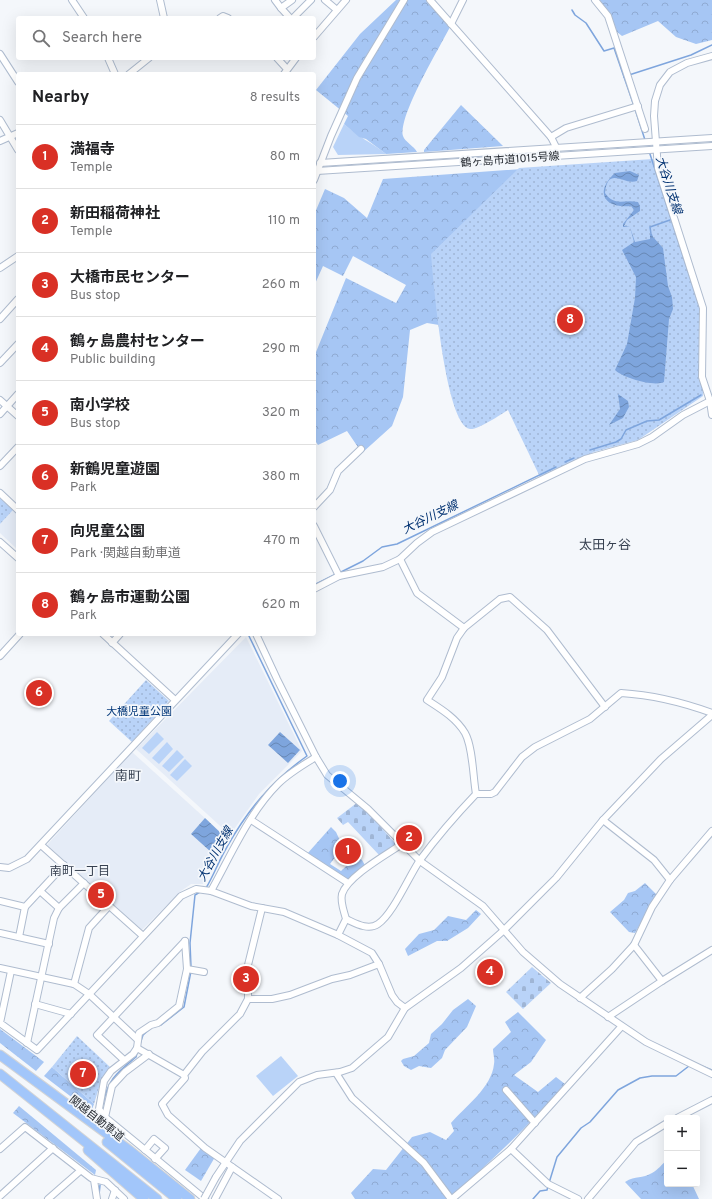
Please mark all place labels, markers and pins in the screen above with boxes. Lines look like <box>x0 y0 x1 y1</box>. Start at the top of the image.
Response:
pin: 8 <box>557 305 583 335</box>
pin: 6 <box>26 678 52 708</box>
pin: 2 <box>396 823 422 853</box>
pin: 1 <box>335 836 361 866</box>
pin: 5 <box>88 880 114 910</box>
pin: 4 <box>477 957 503 987</box>
pin: 3 <box>233 964 259 994</box>
pin: 7 <box>70 1059 96 1089</box>

